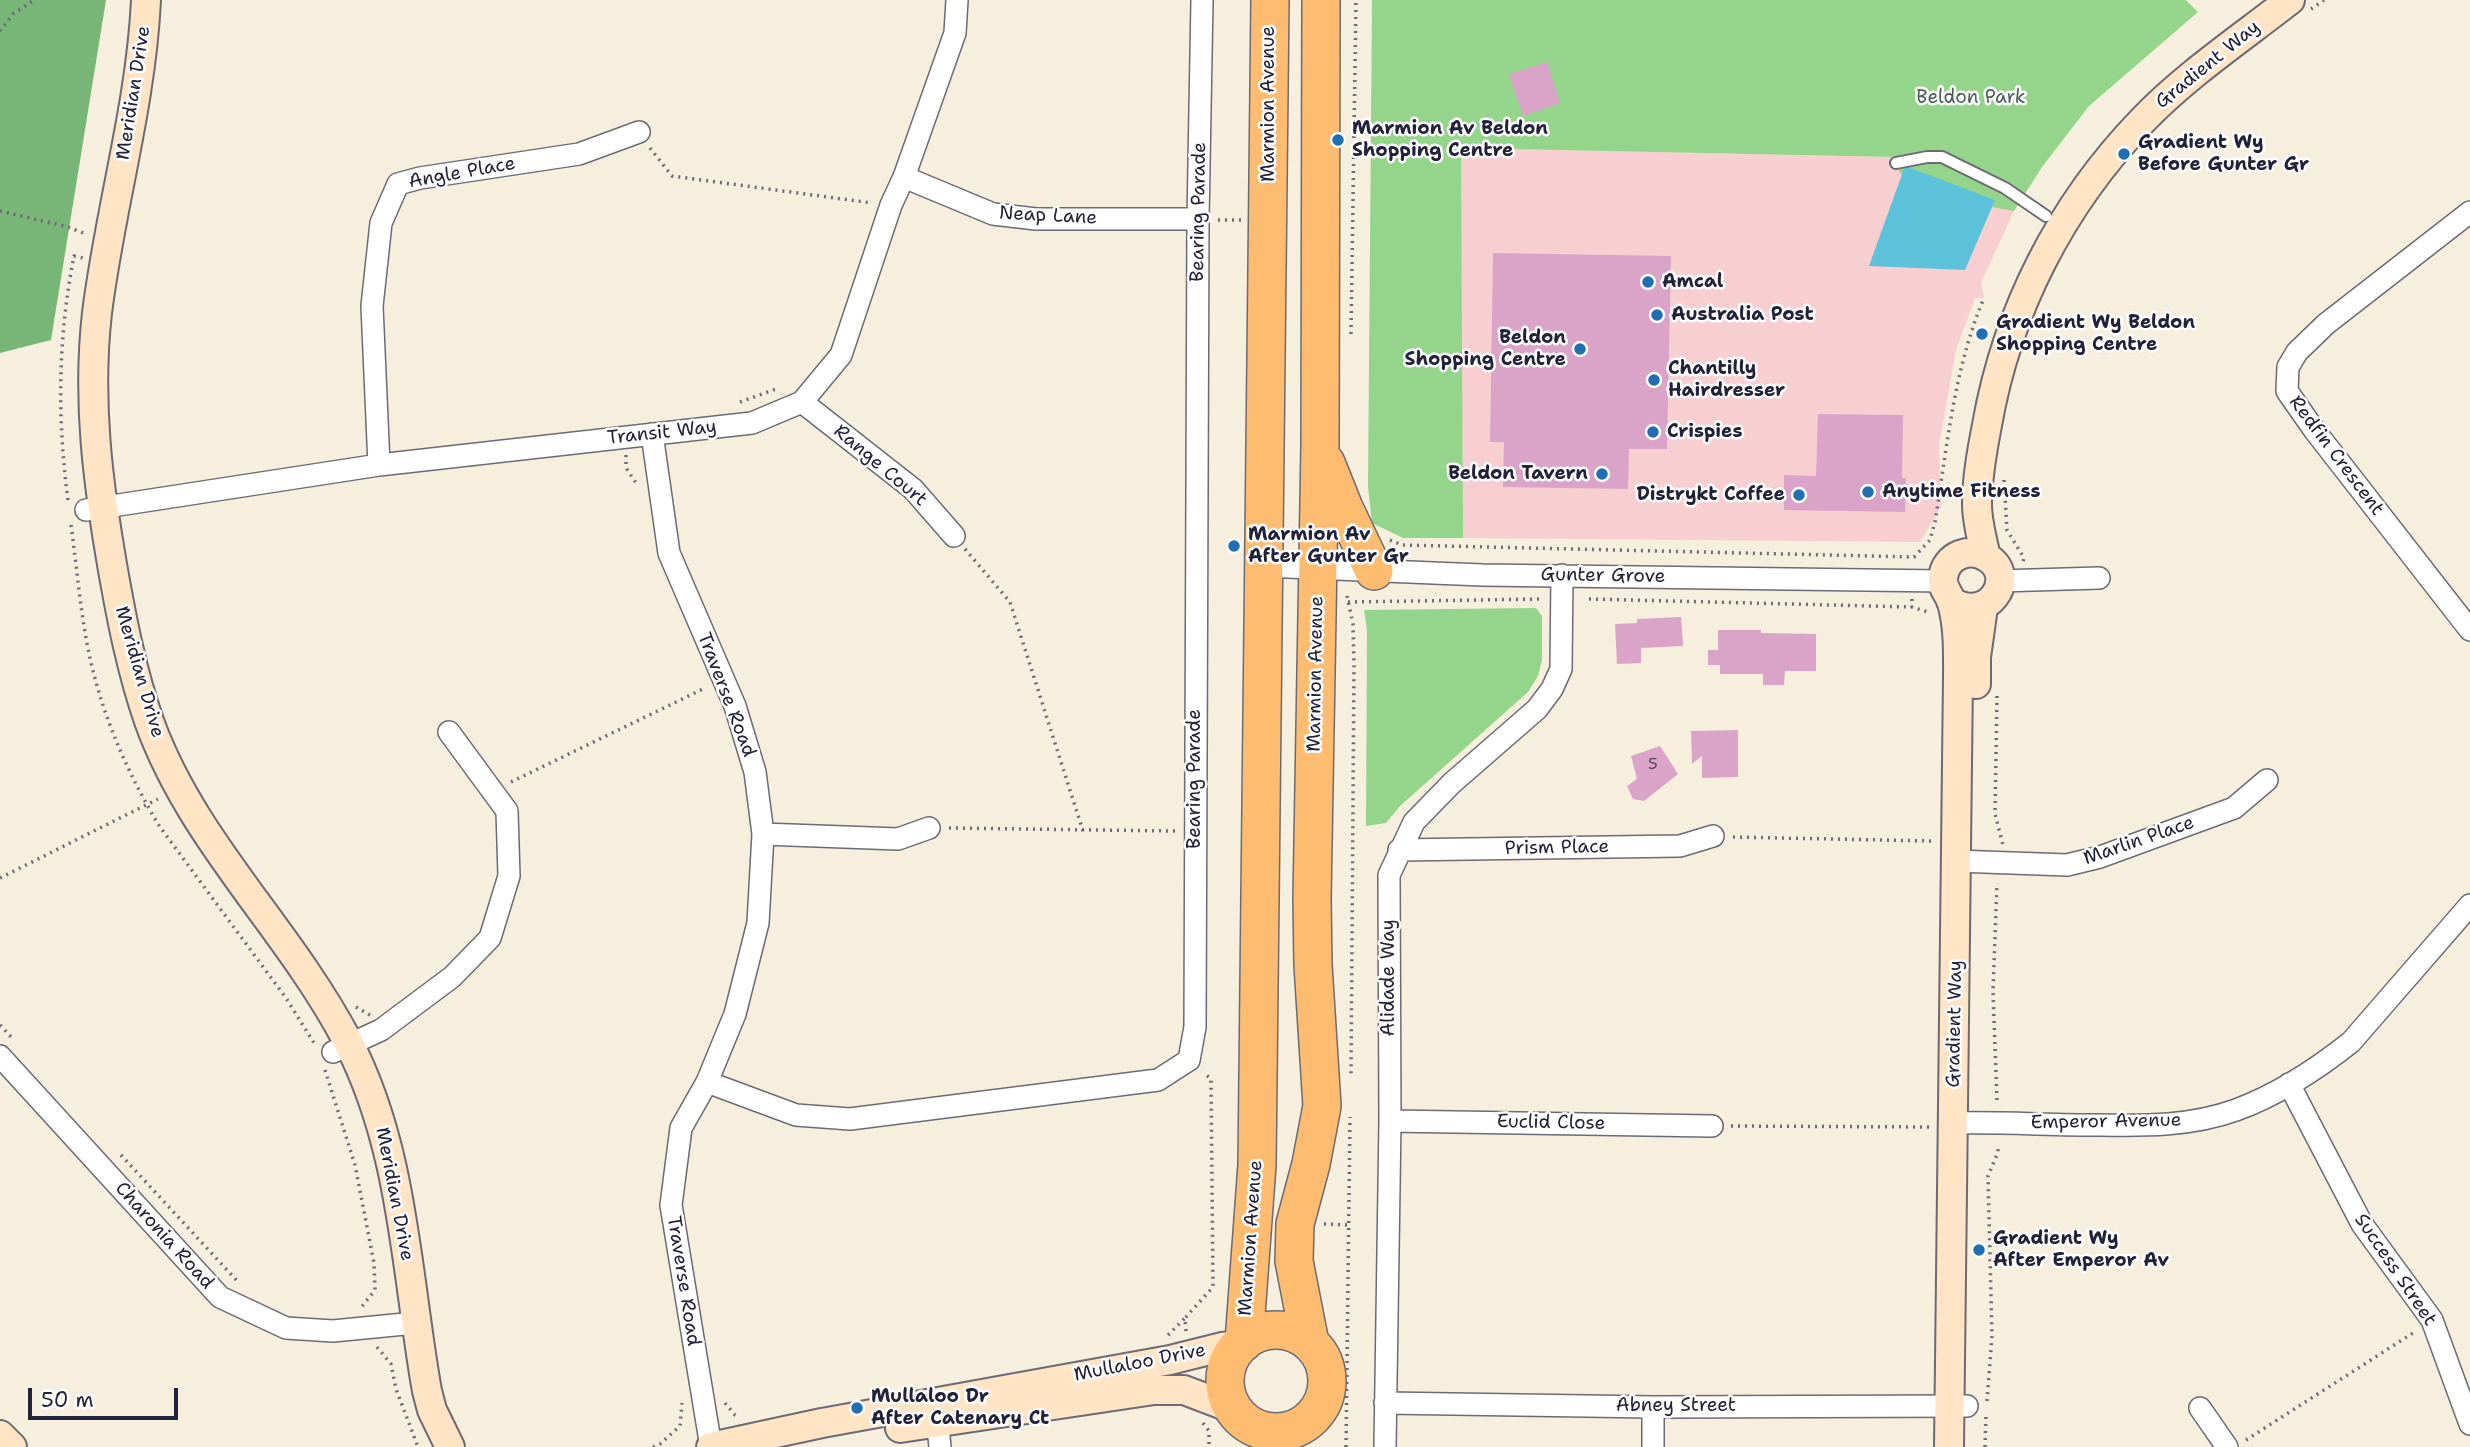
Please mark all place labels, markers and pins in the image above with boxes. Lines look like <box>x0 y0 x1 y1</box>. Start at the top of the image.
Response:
place label: Marmion Av Beldon Shopping Centre <box>1352 118 1548 162</box>
marker: Marmion Av Beldon Shopping Centre <box>1330 132 1346 148</box>
place label: Gradient Wy Before Gunter Gr <box>2138 132 2309 176</box>
marker: Gradient Wy Before Gunter Gr <box>2116 146 2132 162</box>
place label: Amcal <box>1662 271 1723 293</box>
marker: Amcal <box>1640 274 1656 290</box>
place label: Australia Post <box>1671 304 1814 326</box>
marker: Australia Post <box>1649 307 1665 323</box>
place label: Gradient Wy Beldon Shopping Centre <box>1996 312 2195 356</box>
marker: Gradient Wy Beldon Shopping Centre <box>1974 326 1990 342</box>
place label: Beldon Shopping Centre <box>1405 327 1566 371</box>
marker: Beldon Shopping Centre <box>1572 341 1588 357</box>
place label: Chantilly Hairdresser <box>1668 358 1785 402</box>
marker: Chantilly Hairdresser <box>1646 372 1662 388</box>
place label: Crispies <box>1667 421 1743 443</box>
marker: Crispies <box>1645 424 1661 440</box>
place label: Beldon Tavern <box>1448 463 1588 485</box>
marker: Beldon Tavern <box>1594 466 1610 482</box>
place label: Anytime Fitness <box>1882 481 2040 503</box>
place label: Distrykt Coffee <box>1636 484 1785 506</box>
marker: Anytime Fitness <box>1860 484 1876 500</box>
marker: Distrykt Coffee <box>1791 487 1807 503</box>
place label: Marmion Av After Gunter Gr <box>1248 524 1409 568</box>
marker: Marmion Av After Gunter Gr <box>1226 538 1242 554</box>
place label: Gradient Wy After Emperor Av <box>1993 1228 2169 1272</box>
marker: Gradient Wy After Emperor Av <box>1971 1242 1987 1258</box>
place label: Mullaloo Dr After Catenary Ct <box>871 1386 1049 1430</box>
marker: Mullaloo Dr After Catenary Ct <box>849 1400 865 1416</box>

